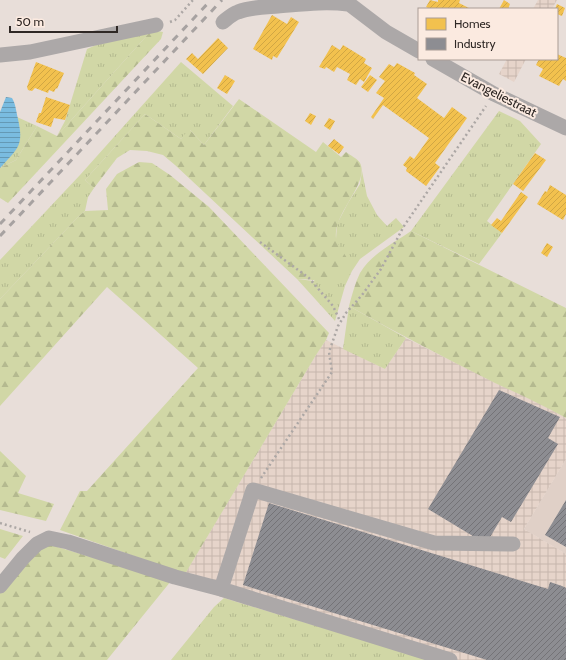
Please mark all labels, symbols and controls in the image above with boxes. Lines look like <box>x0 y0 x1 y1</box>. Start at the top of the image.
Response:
scale bar <box>10 8 117 34</box>
legend <box>418 8 558 60</box>
text: 50 m <box>16 14 44 29</box>
text: Homes <box>454 16 491 31</box>
text: Industry <box>454 36 495 51</box>
street label: Evangeliestraat <box>458 68 540 120</box>

